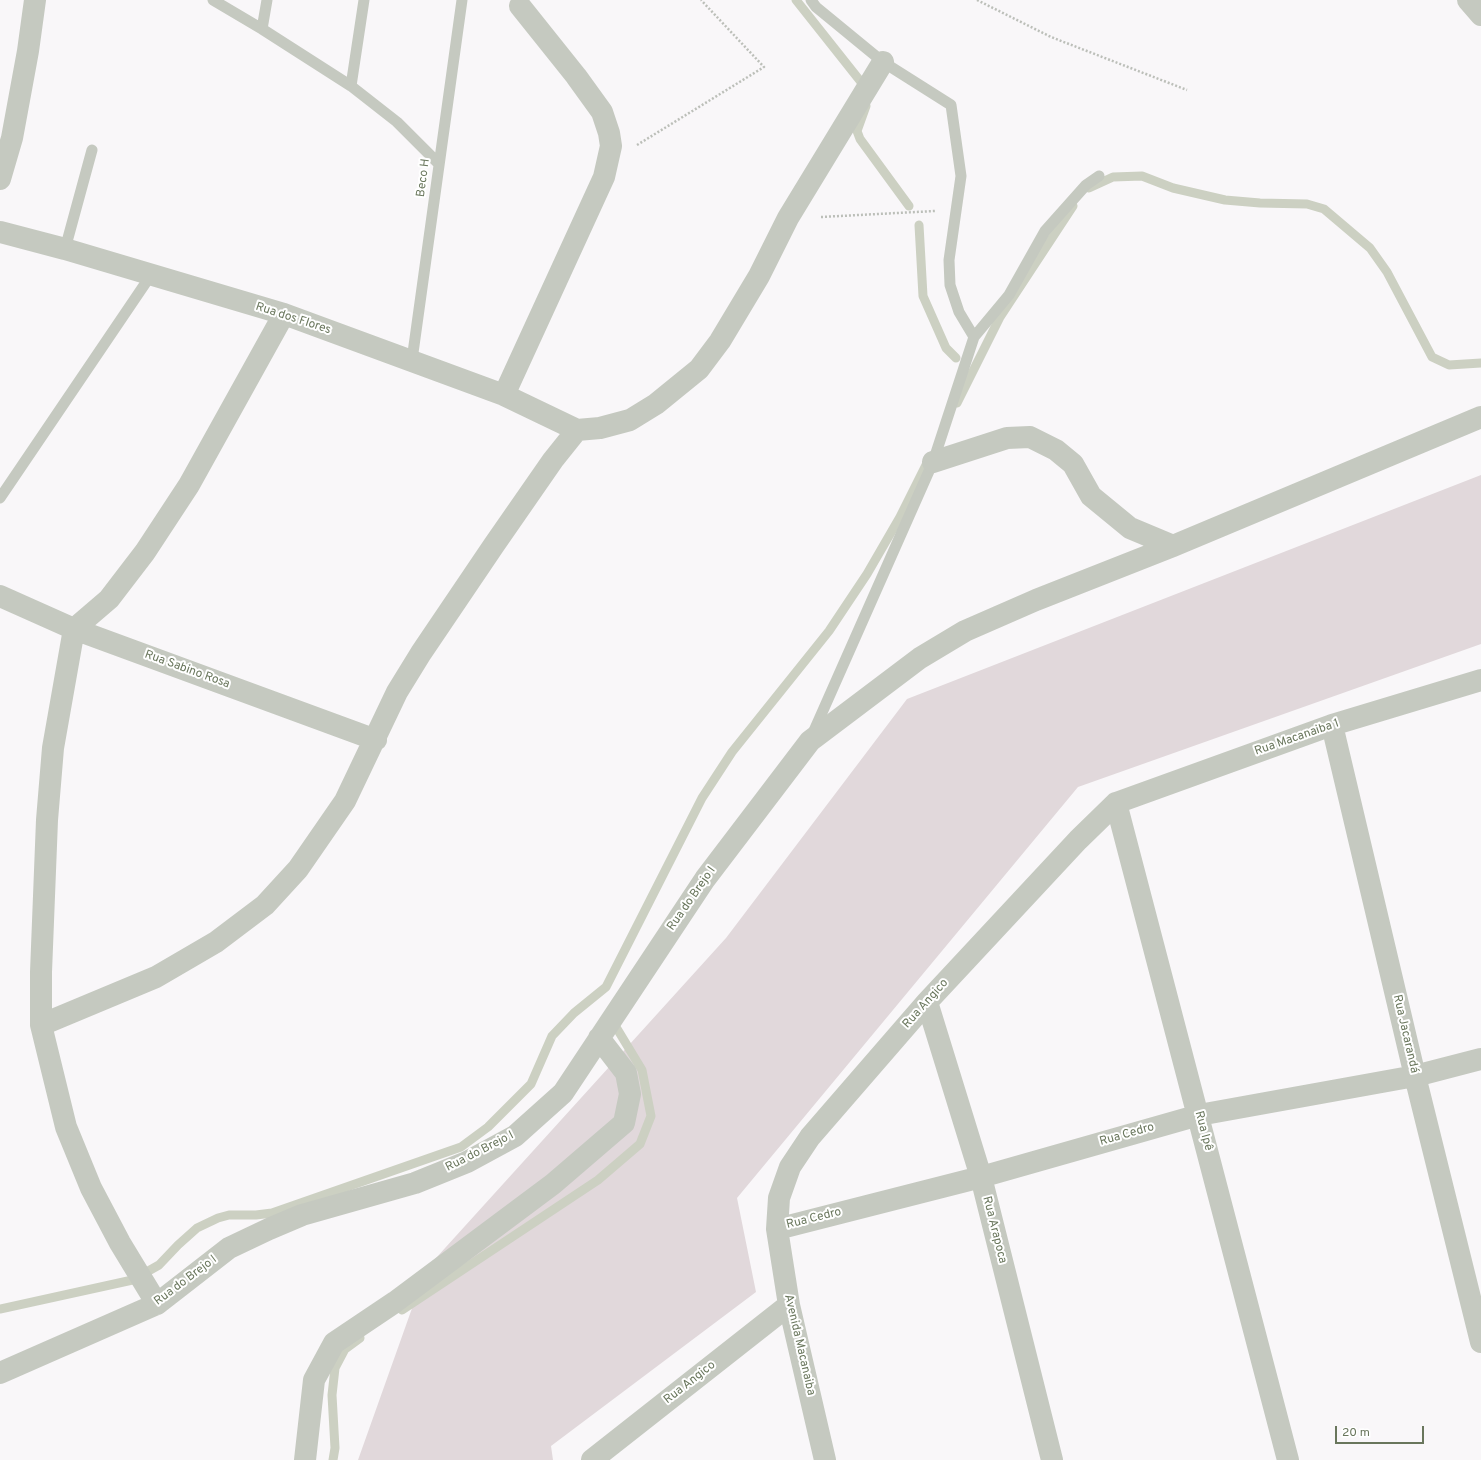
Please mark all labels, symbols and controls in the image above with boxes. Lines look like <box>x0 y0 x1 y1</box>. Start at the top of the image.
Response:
street label: Beco H <box>414 158 434 198</box>
street label: Rua dos Flores <box>253 300 333 338</box>
street label: Rua Sabino Rosa <box>142 648 232 692</box>
street label: Rua Macanaiba 1 <box>1253 717 1341 759</box>
street label: Rua do Brejo I <box>665 864 719 934</box>
street label: Rua Angico <box>900 976 952 1032</box>
street label: Rua Jacarandá <box>1389 993 1421 1075</box>
street label: Rua Ipê <box>1191 1110 1215 1152</box>
street label: Rua Cedro <box>1098 1120 1156 1150</box>
street label: Rua do Brejo I <box>443 1129 517 1175</box>
street label: Rua Arapoca <box>979 1195 1009 1265</box>
street label: Rua Cedro <box>785 1205 843 1233</box>
street label: Rua do Brejo I <box>152 1253 220 1309</box>
street label: Avenida Macanaiba <box>780 1293 818 1397</box>
street label: Rua Angico <box>661 1358 719 1408</box>
scale bar <box>1337 1418 1426 1444</box>
text: 20 m <box>1342 1425 1370 1441</box>

